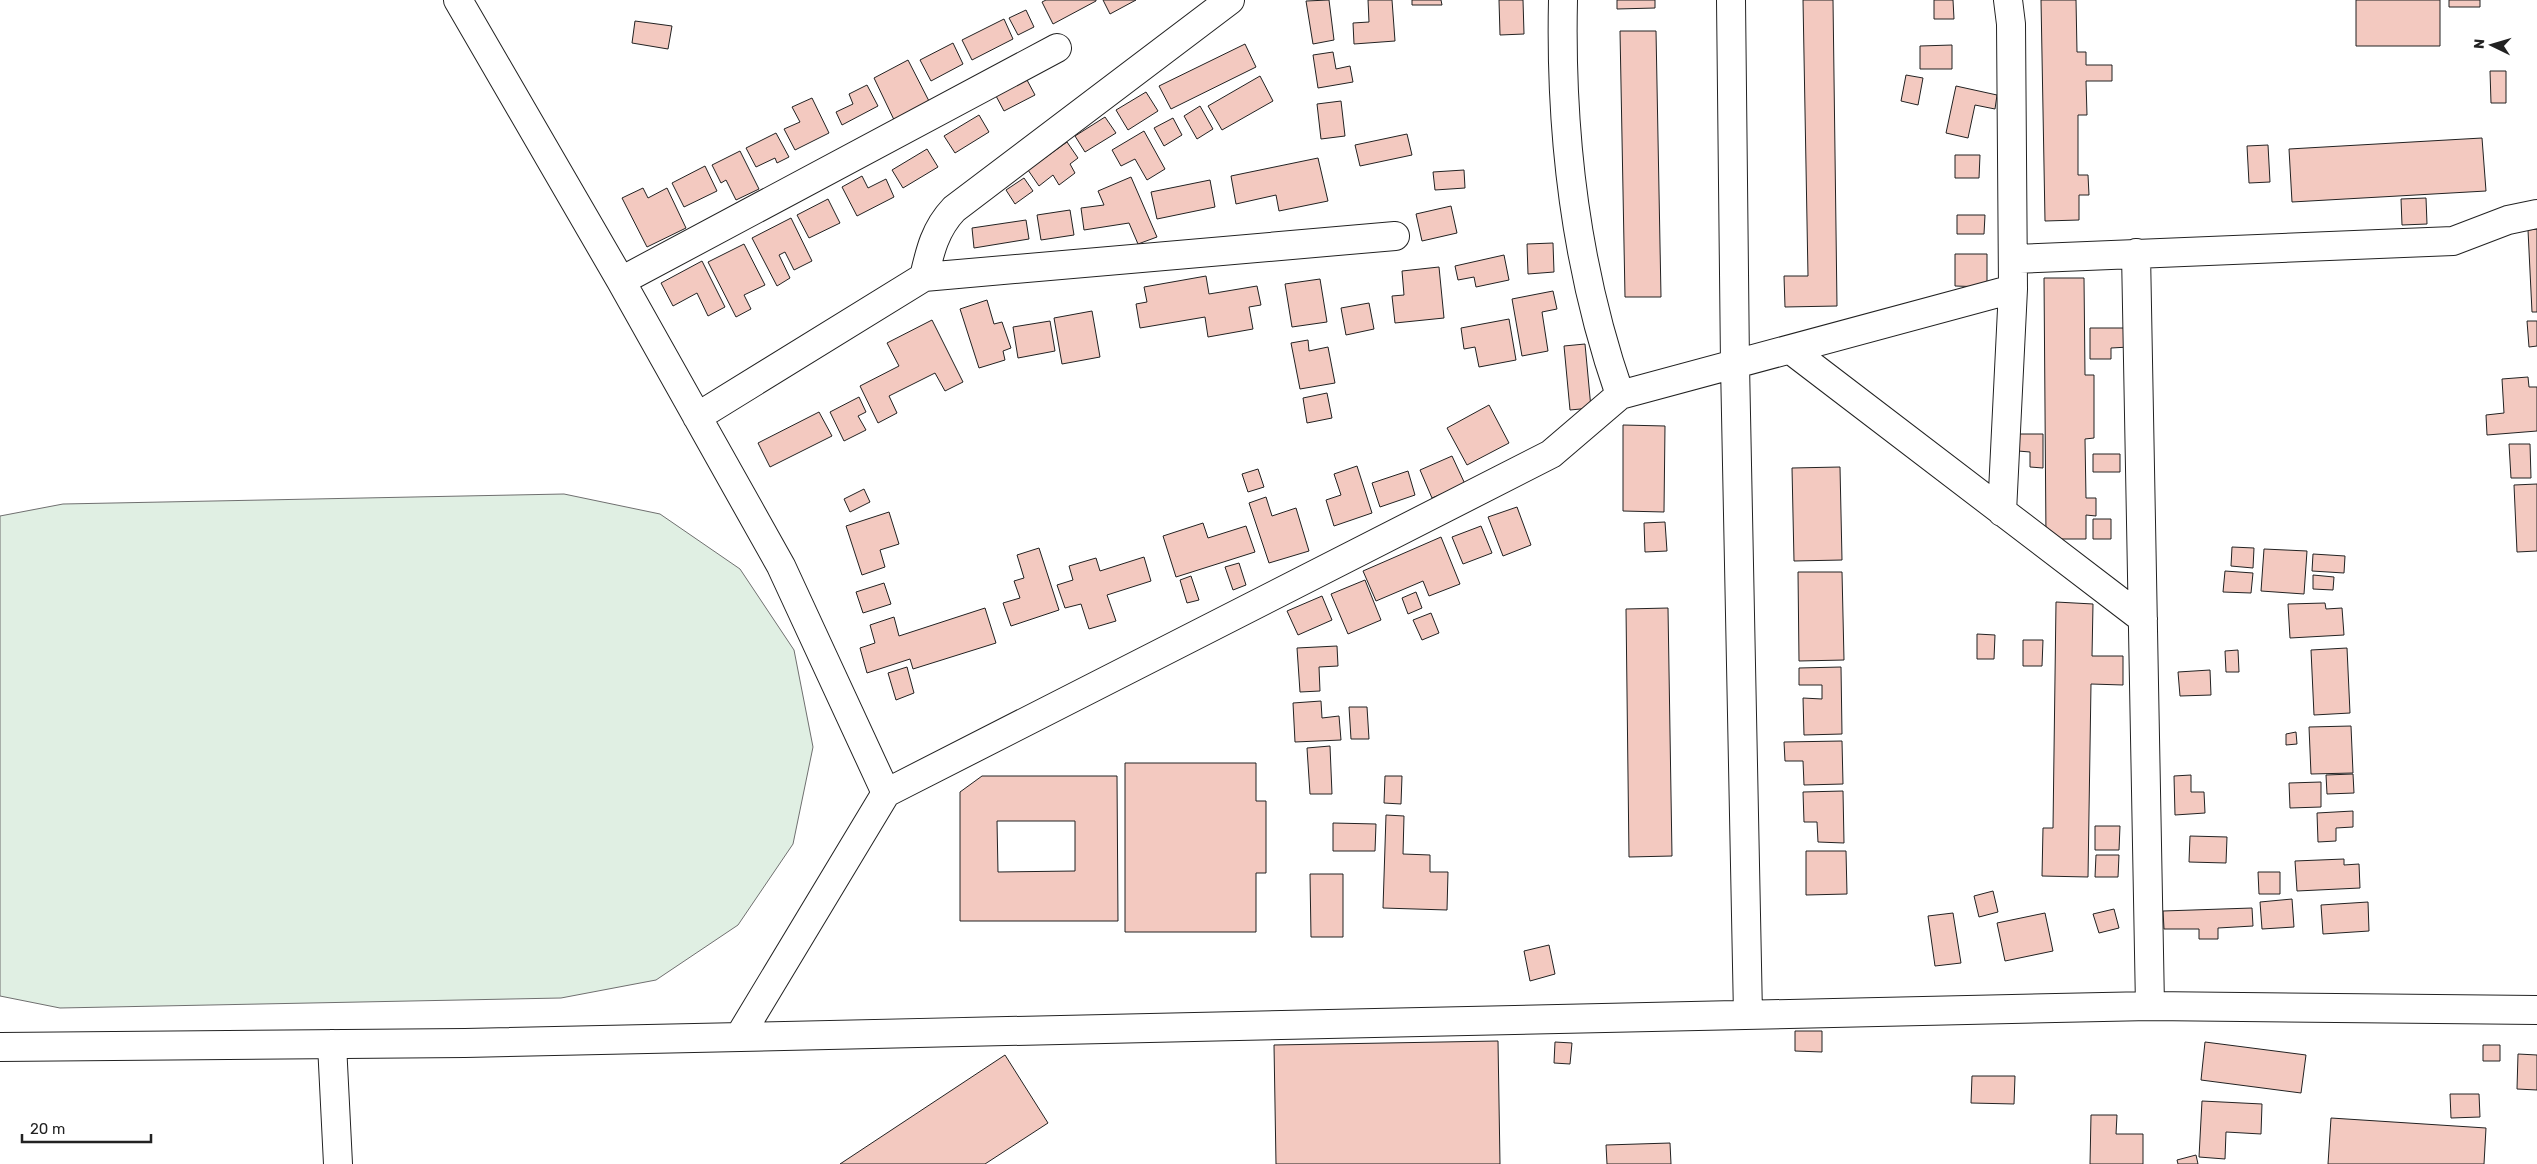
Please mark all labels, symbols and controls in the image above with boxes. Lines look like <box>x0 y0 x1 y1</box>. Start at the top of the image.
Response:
north arrow <box>2467 20 2517 70</box>
text: N <box>2471 38 2488 50</box>
scale bar <box>22 1112 151 1144</box>
text: 20 m <box>30 1120 65 1138</box>

